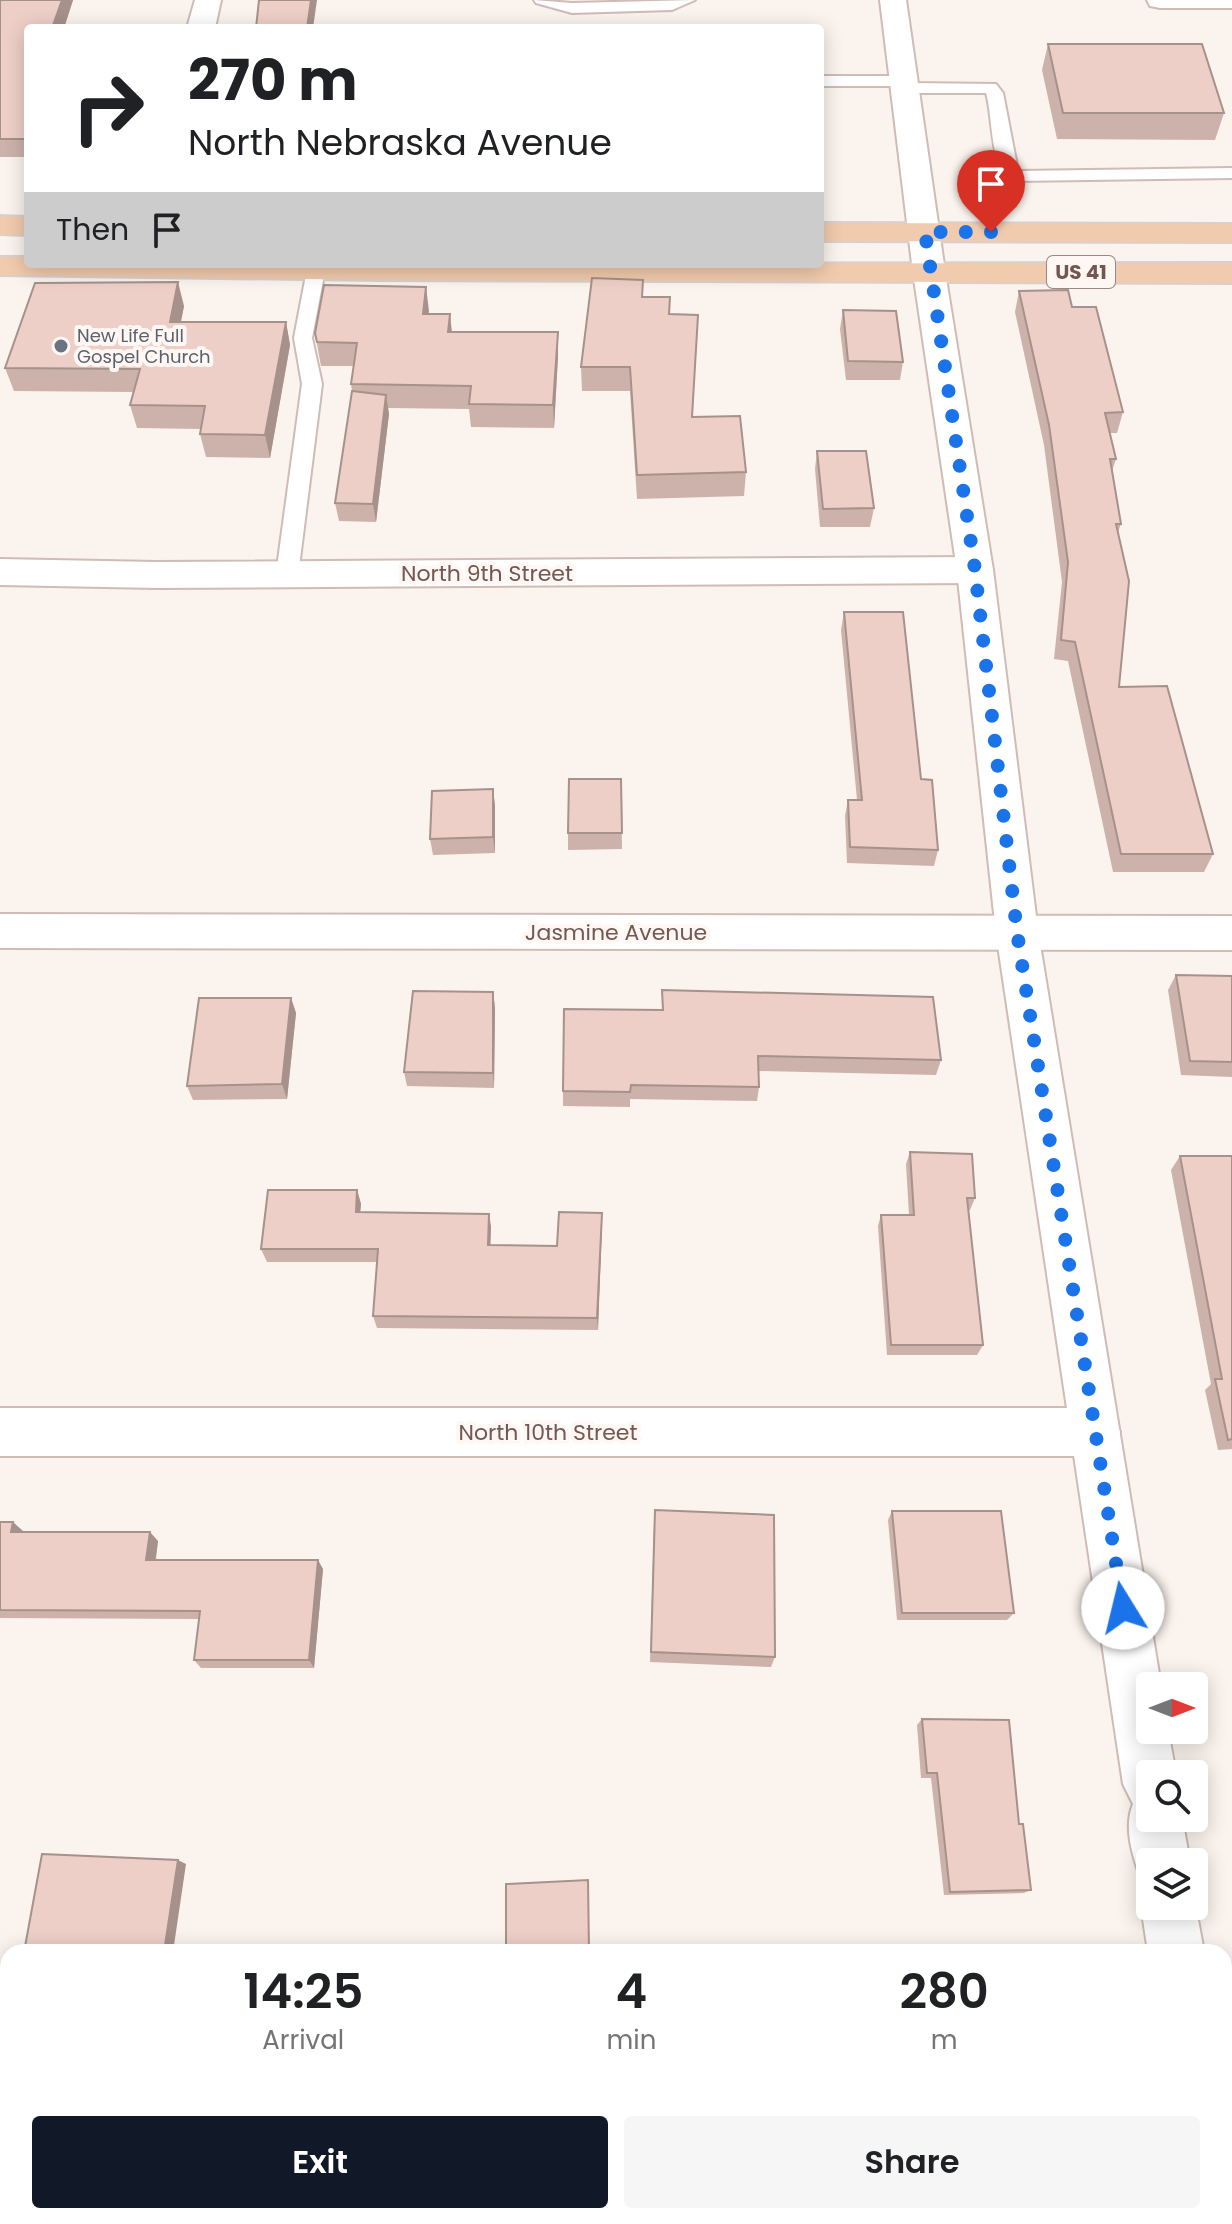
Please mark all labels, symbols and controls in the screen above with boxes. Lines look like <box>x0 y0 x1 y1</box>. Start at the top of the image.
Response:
text: 270 m <box>188 41 358 120</box>
icon: right <box>56 56 160 160</box>
text: North Nebraska Avenue <box>188 117 612 168</box>
pin <box>957 150 1025 232</box>
icon: arrive <box>969 162 1013 206</box>
text: Then <box>56 208 129 251</box>
icon: arrive <box>145 208 189 252</box>
road number: US 41 <box>1047 256 1115 288</box>
place label: New Life Full Gospel Church <box>77 323 211 369</box>
marker: New Life Full Gospel Church <box>52 337 70 355</box>
street label: North 9th Street <box>401 558 573 589</box>
street label: Jasmine Avenue <box>525 917 707 948</box>
street label: North 10th Street <box>459 1417 637 1448</box>
position arrow <box>1081 1566 1165 1650</box>
north arrow <box>1136 1672 1208 1744</box>
map controls <box>1136 1672 1208 1920</box>
button: search <box>1136 1760 1208 1832</box>
button: layers <box>1136 1848 1208 1920</box>
text: 14:25 <box>243 1958 363 2025</box>
text: 4 <box>616 1958 647 2025</box>
text: 280 <box>899 1958 989 2025</box>
text: Arrival <box>262 2022 344 2058</box>
text: min <box>606 2022 656 2058</box>
text: m <box>931 2022 958 2058</box>
button: Exit <box>32 2116 608 2208</box>
button: Share <box>624 2116 1200 2208</box>

